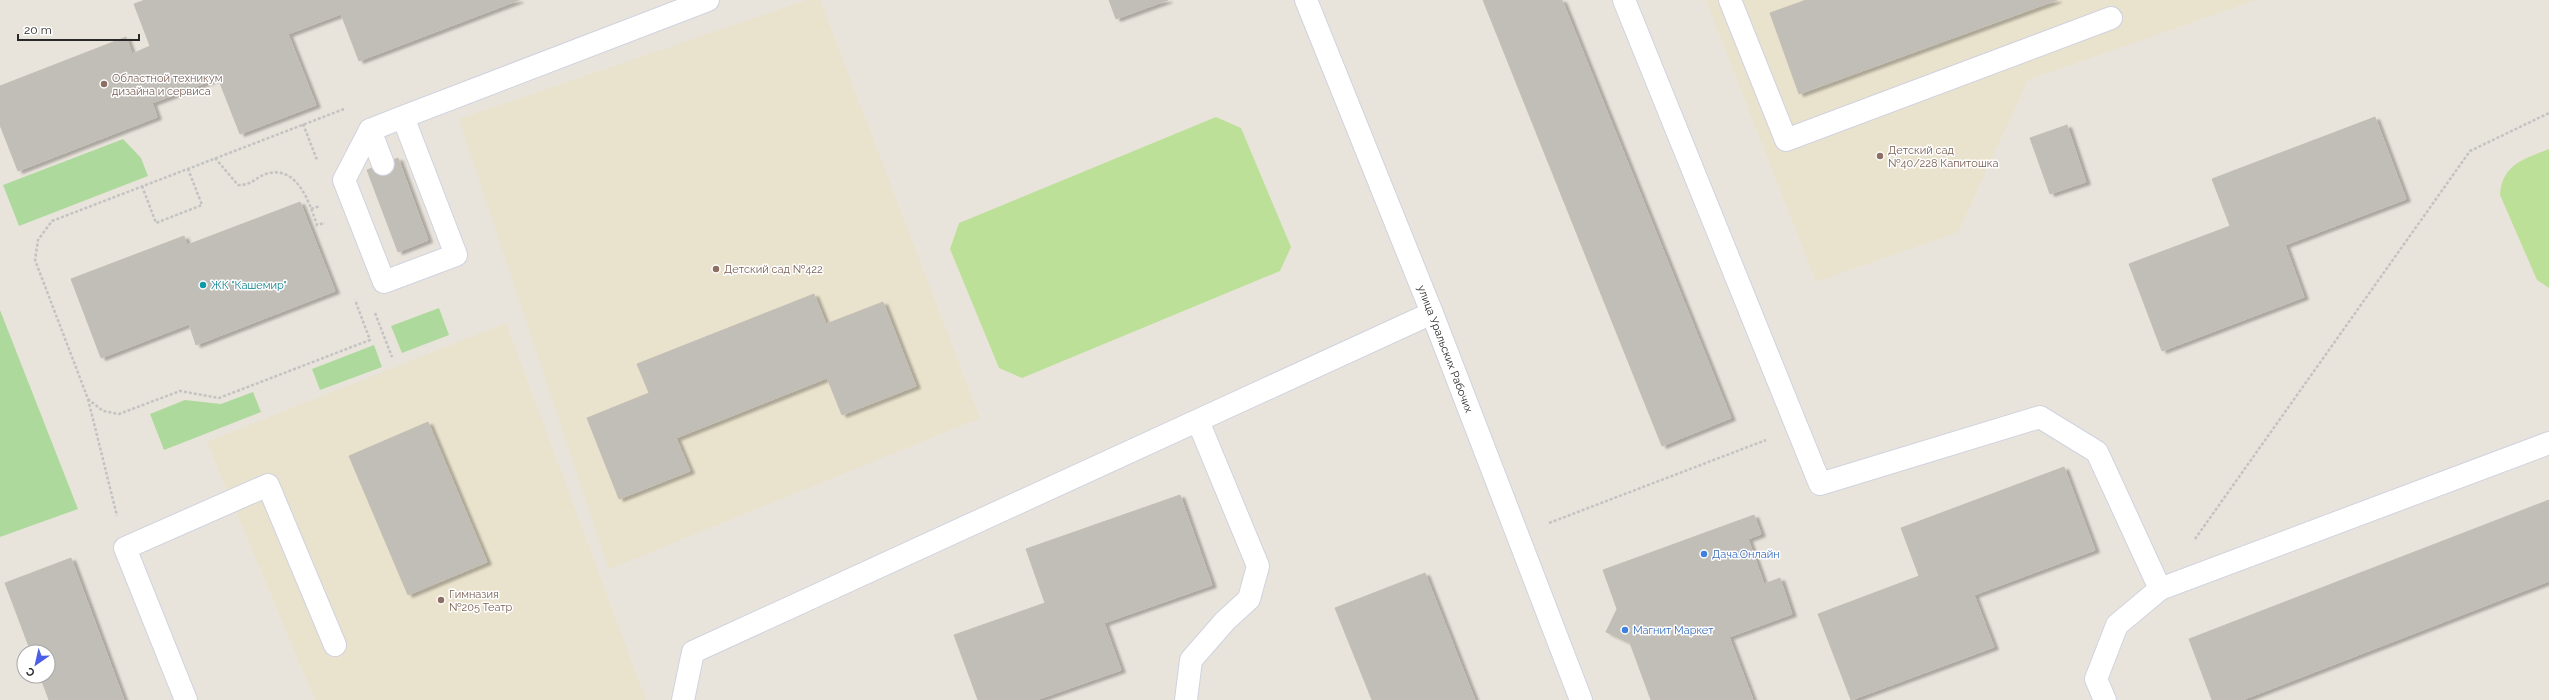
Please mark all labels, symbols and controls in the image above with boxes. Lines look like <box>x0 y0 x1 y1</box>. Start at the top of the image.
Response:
scale bar <box>18 16 139 42</box>
text: 20 m <box>24 23 52 37</box>
place label: Областной техникум дизайна и сервиса <box>112 72 222 98</box>
marker: Областной техникум дизайна и сервиса <box>99 79 109 89</box>
place label: Детский сад №40/228 Капитошка <box>1888 144 1998 170</box>
marker: Детский сад №40/228 Капитошка <box>1875 151 1885 161</box>
place label: Детский сад №422 <box>724 263 823 276</box>
marker: Детский сад №422 <box>711 264 721 274</box>
place label: ЖК "Кашемир" <box>211 279 287 292</box>
marker: ЖК "Кашемир" <box>198 280 208 290</box>
street label: улица Уральских Рабочих <box>1415 283 1476 415</box>
place label: Дача.Онлайн <box>1712 548 1780 561</box>
marker: Дача.Онлайн <box>1699 549 1709 559</box>
place label: Гимназия №205 Театр <box>449 588 513 614</box>
marker: Гимназия №205 Театр <box>436 595 446 605</box>
place label: Магнит Маркет <box>1633 624 1714 637</box>
marker: Магнит Маркет <box>1620 625 1630 635</box>
north arrow <box>16 644 56 684</box>
text: С <box>24 664 37 679</box>

